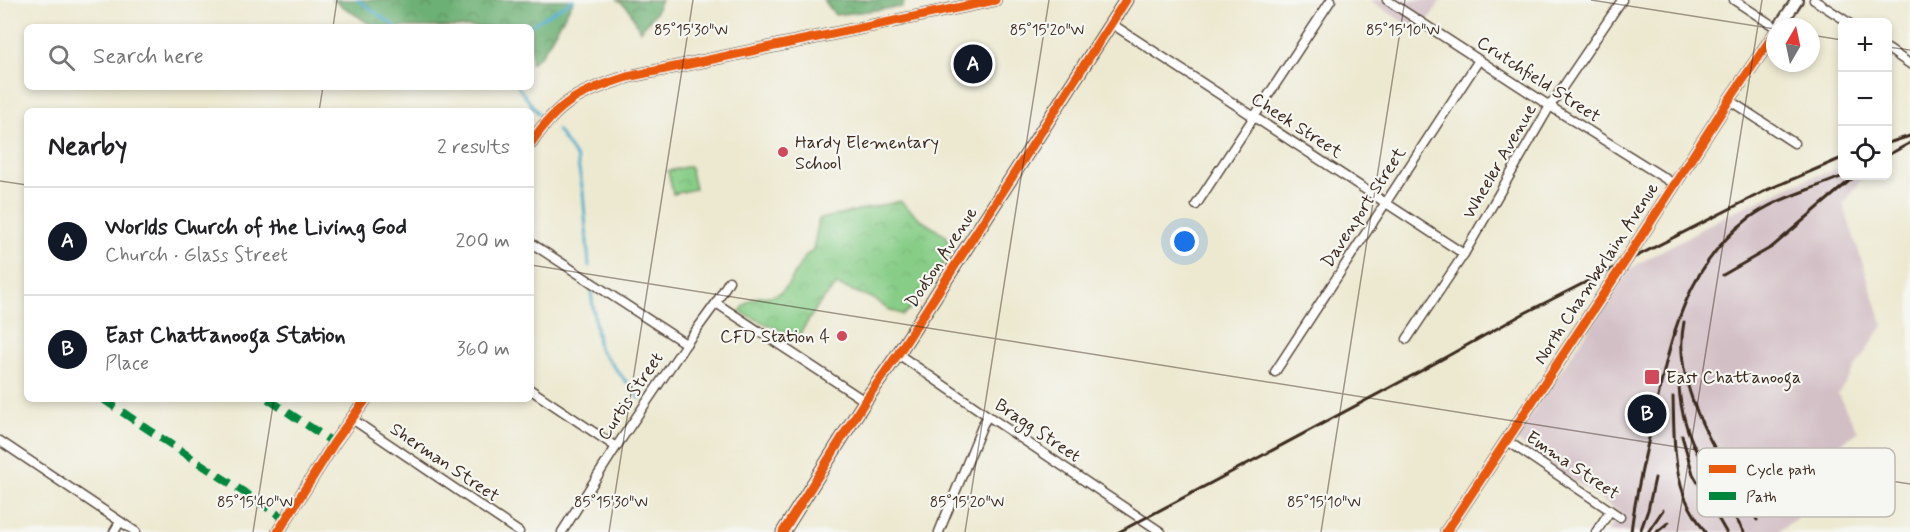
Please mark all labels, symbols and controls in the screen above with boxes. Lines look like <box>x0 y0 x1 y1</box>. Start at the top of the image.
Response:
north arrow <box>1766 18 1820 72</box>
map controls <box>1838 18 1892 180</box>
button: + <box>1838 18 1892 72</box>
text: 85°15'30"W <box>654 21 728 41</box>
text: 85°15'20"W <box>1010 21 1084 41</box>
text: 85°15'10"W <box>1366 21 1440 41</box>
search box <box>24 24 534 90</box>
street label: Crutchfield Street <box>1472 31 1605 129</box>
icon: search <box>45 41 78 74</box>
pin: A <box>954 42 992 86</box>
text: Search here <box>93 43 204 71</box>
button: − <box>1838 72 1892 126</box>
street label: Cheek Street <box>1246 87 1347 165</box>
street label: Wheeler Avenue <box>1457 99 1543 223</box>
button: locate <box>1838 126 1892 180</box>
text: Nearby <box>48 130 127 164</box>
place label: Hardy Elementary School <box>795 131 939 176</box>
text: 2 results <box>437 134 510 161</box>
street label: Davenport Street <box>1316 142 1412 272</box>
marker: Hardy Elementary School <box>776 145 790 159</box>
street label: North Chamberlain Avenue <box>1529 178 1665 369</box>
street label: Dodson Avenue <box>900 202 984 313</box>
text: Worlds Church of the Living God <box>105 214 407 242</box>
your location <box>1170 227 1199 256</box>
text: A <box>61 228 74 255</box>
text: 200 m <box>455 228 510 255</box>
text: Church · Glass Street <box>105 242 288 269</box>
text: East Chattanooga Station <box>105 322 346 350</box>
place label: CFD Station 4 <box>720 325 830 349</box>
marker: CFD Station 4 <box>835 329 849 343</box>
text: B <box>61 336 74 363</box>
text: 360 m <box>457 336 510 363</box>
street label: Curtis Street <box>592 347 669 445</box>
text: Place <box>105 350 149 377</box>
place label: East Chattanooga <box>1666 366 1801 392</box>
marker: East Chattanooga <box>1643 368 1661 386</box>
pin: B <box>1628 392 1666 436</box>
street label: Bragg Street <box>989 393 1085 469</box>
street label: Sherman Street <box>385 417 504 508</box>
street label: Emma Street <box>1521 426 1624 506</box>
legend <box>1697 448 1895 517</box>
text: Cycle path <box>1746 460 1816 481</box>
text: Path <box>1746 487 1777 508</box>
text: 85°15'40"W <box>217 493 293 513</box>
text: 85°15'30"W <box>574 493 648 513</box>
text: 85°15'20"W <box>930 493 1004 513</box>
text: 85°15'10"W <box>1287 493 1361 513</box>

